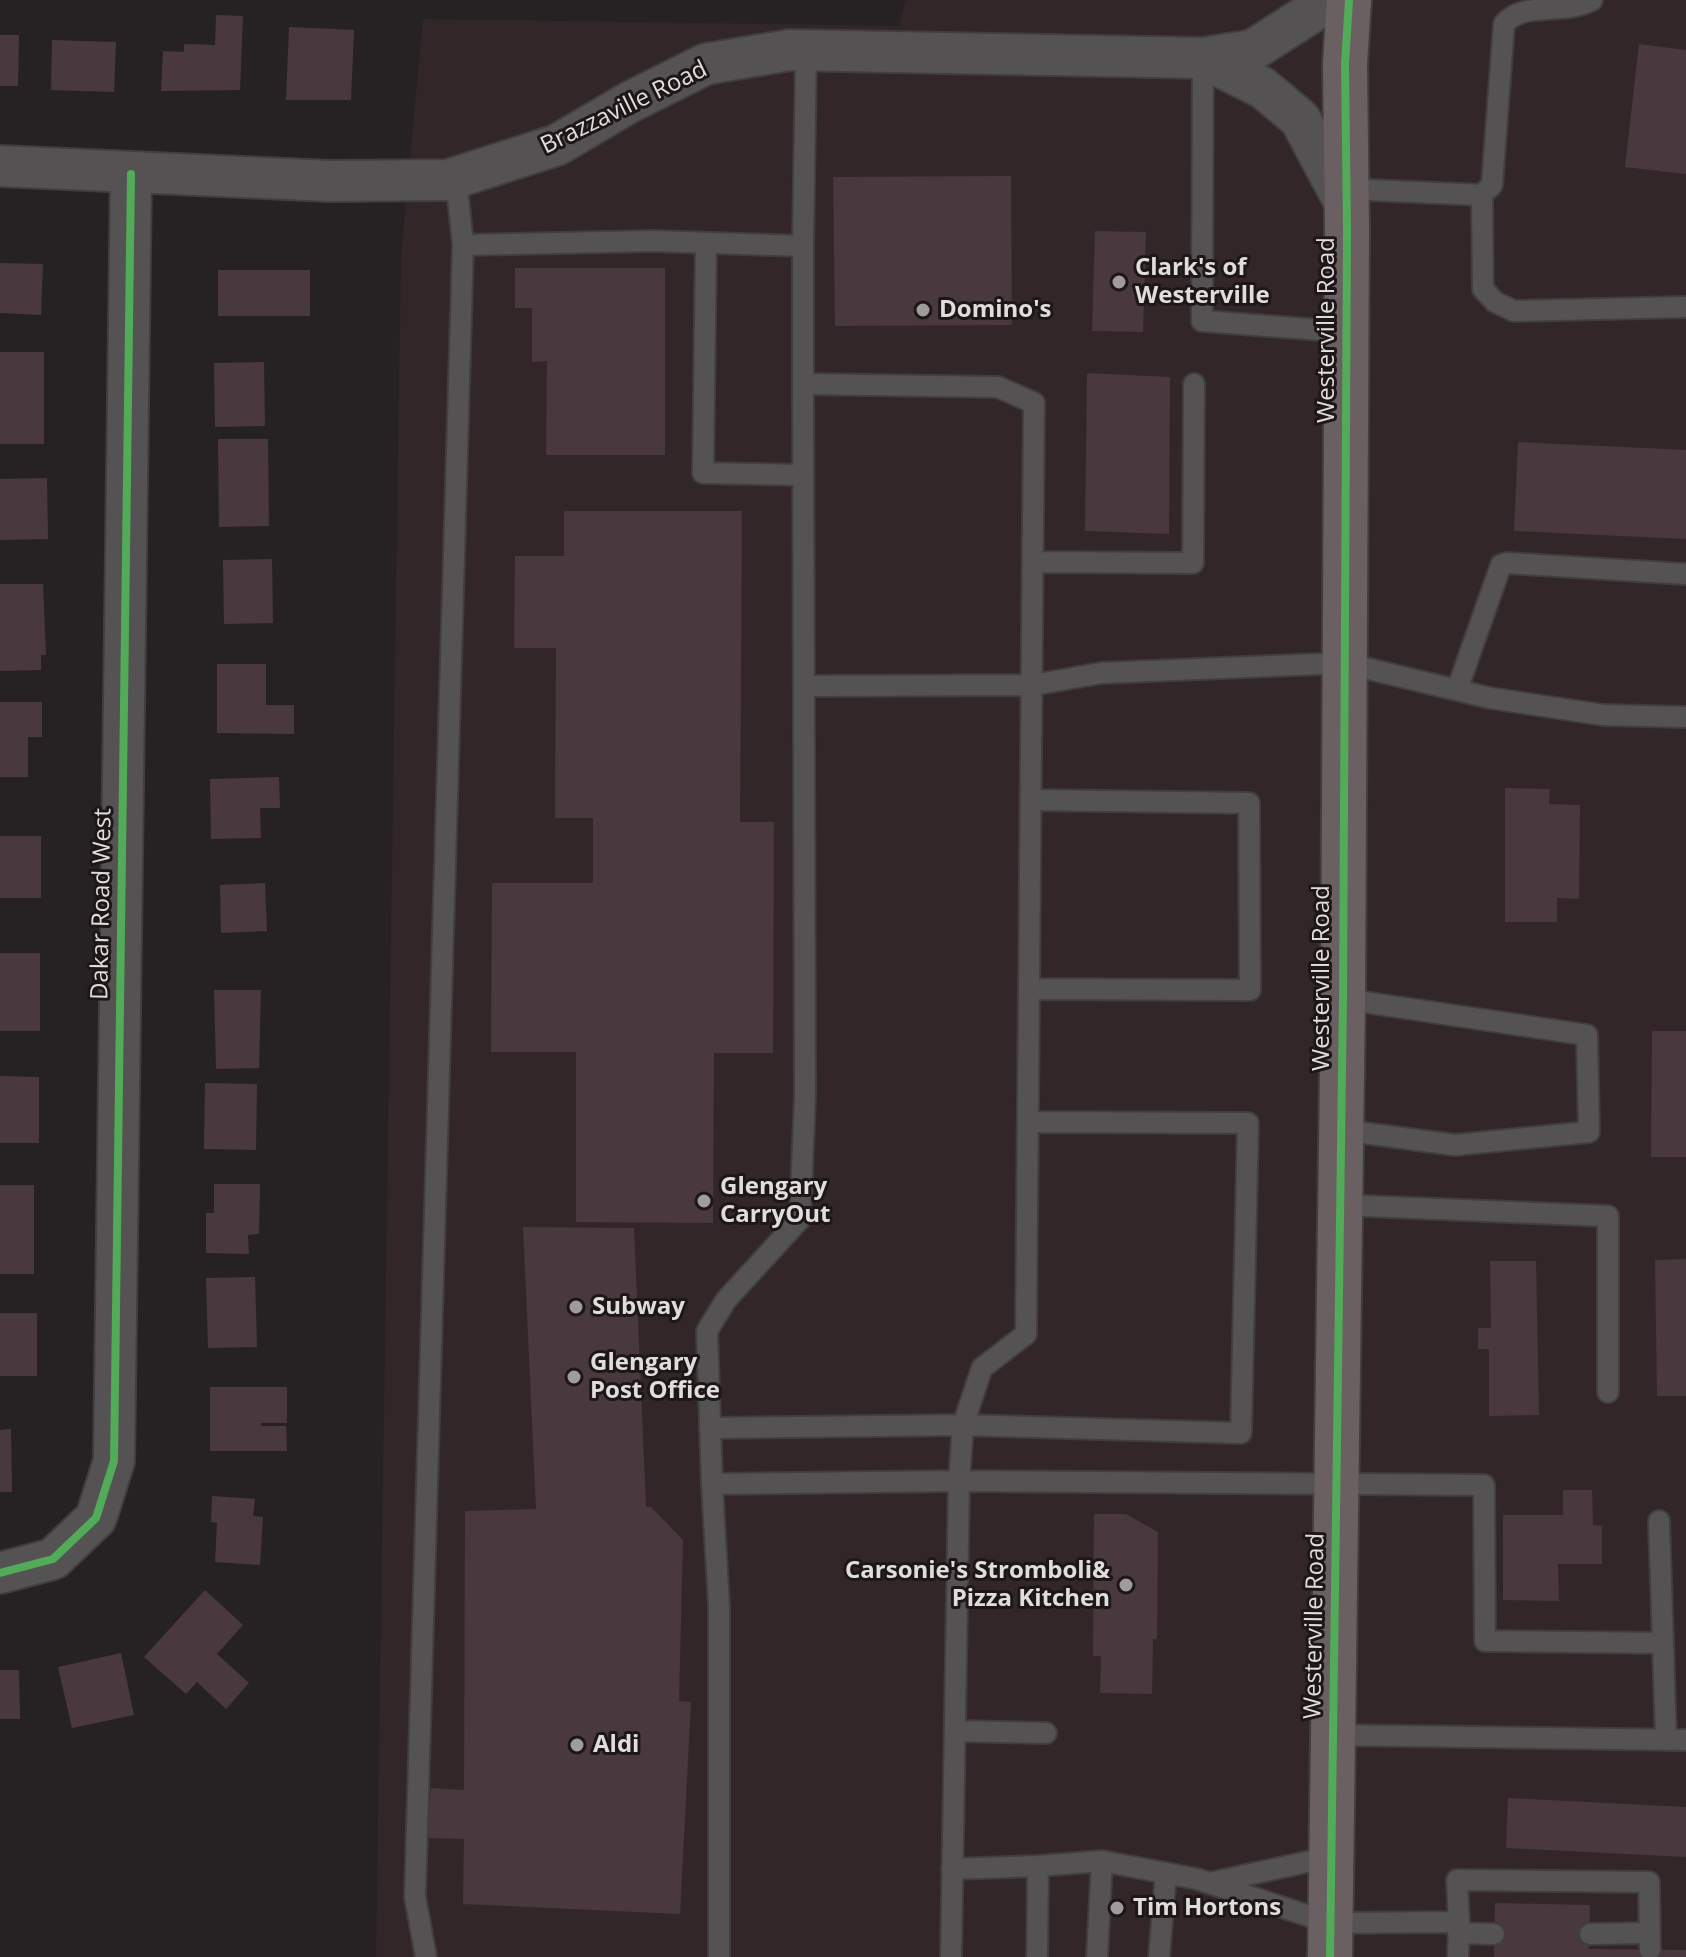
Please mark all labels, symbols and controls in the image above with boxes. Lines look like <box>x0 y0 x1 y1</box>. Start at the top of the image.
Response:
street label: Brazzaville Road <box>536 55 712 161</box>
street label: Westerville Road <box>1313 237 1341 423</box>
place label: Clark's of Westerville <box>1135 254 1270 310</box>
marker: Clark's of Westerville <box>1110 273 1128 291</box>
place label: Domino's <box>939 296 1051 324</box>
marker: Domino's <box>914 301 932 319</box>
street label: Dakar Road West <box>86 808 118 1000</box>
street label: Westerville Road <box>1308 885 1336 1071</box>
place label: Glengary CarryOut <box>720 1173 831 1229</box>
marker: Glengary CarryOut <box>695 1192 713 1210</box>
place label: Subway <box>592 1293 685 1321</box>
marker: Subway <box>567 1298 585 1316</box>
place label: Glengary Post Office <box>590 1349 720 1405</box>
marker: Glengary Post Office <box>565 1368 583 1386</box>
street label: Westerville Road <box>1299 1533 1331 1719</box>
place label: Carsonie's Stromboli& Pizza Kitchen <box>845 1557 1110 1613</box>
marker: Carsonie's Stromboli& Pizza Kitchen <box>1117 1576 1135 1594</box>
place label: Aldi <box>593 1731 639 1759</box>
marker: Aldi <box>568 1736 586 1754</box>
place label: Tim Hortons <box>1133 1894 1281 1922</box>
marker: Tim Hortons <box>1108 1899 1126 1917</box>

